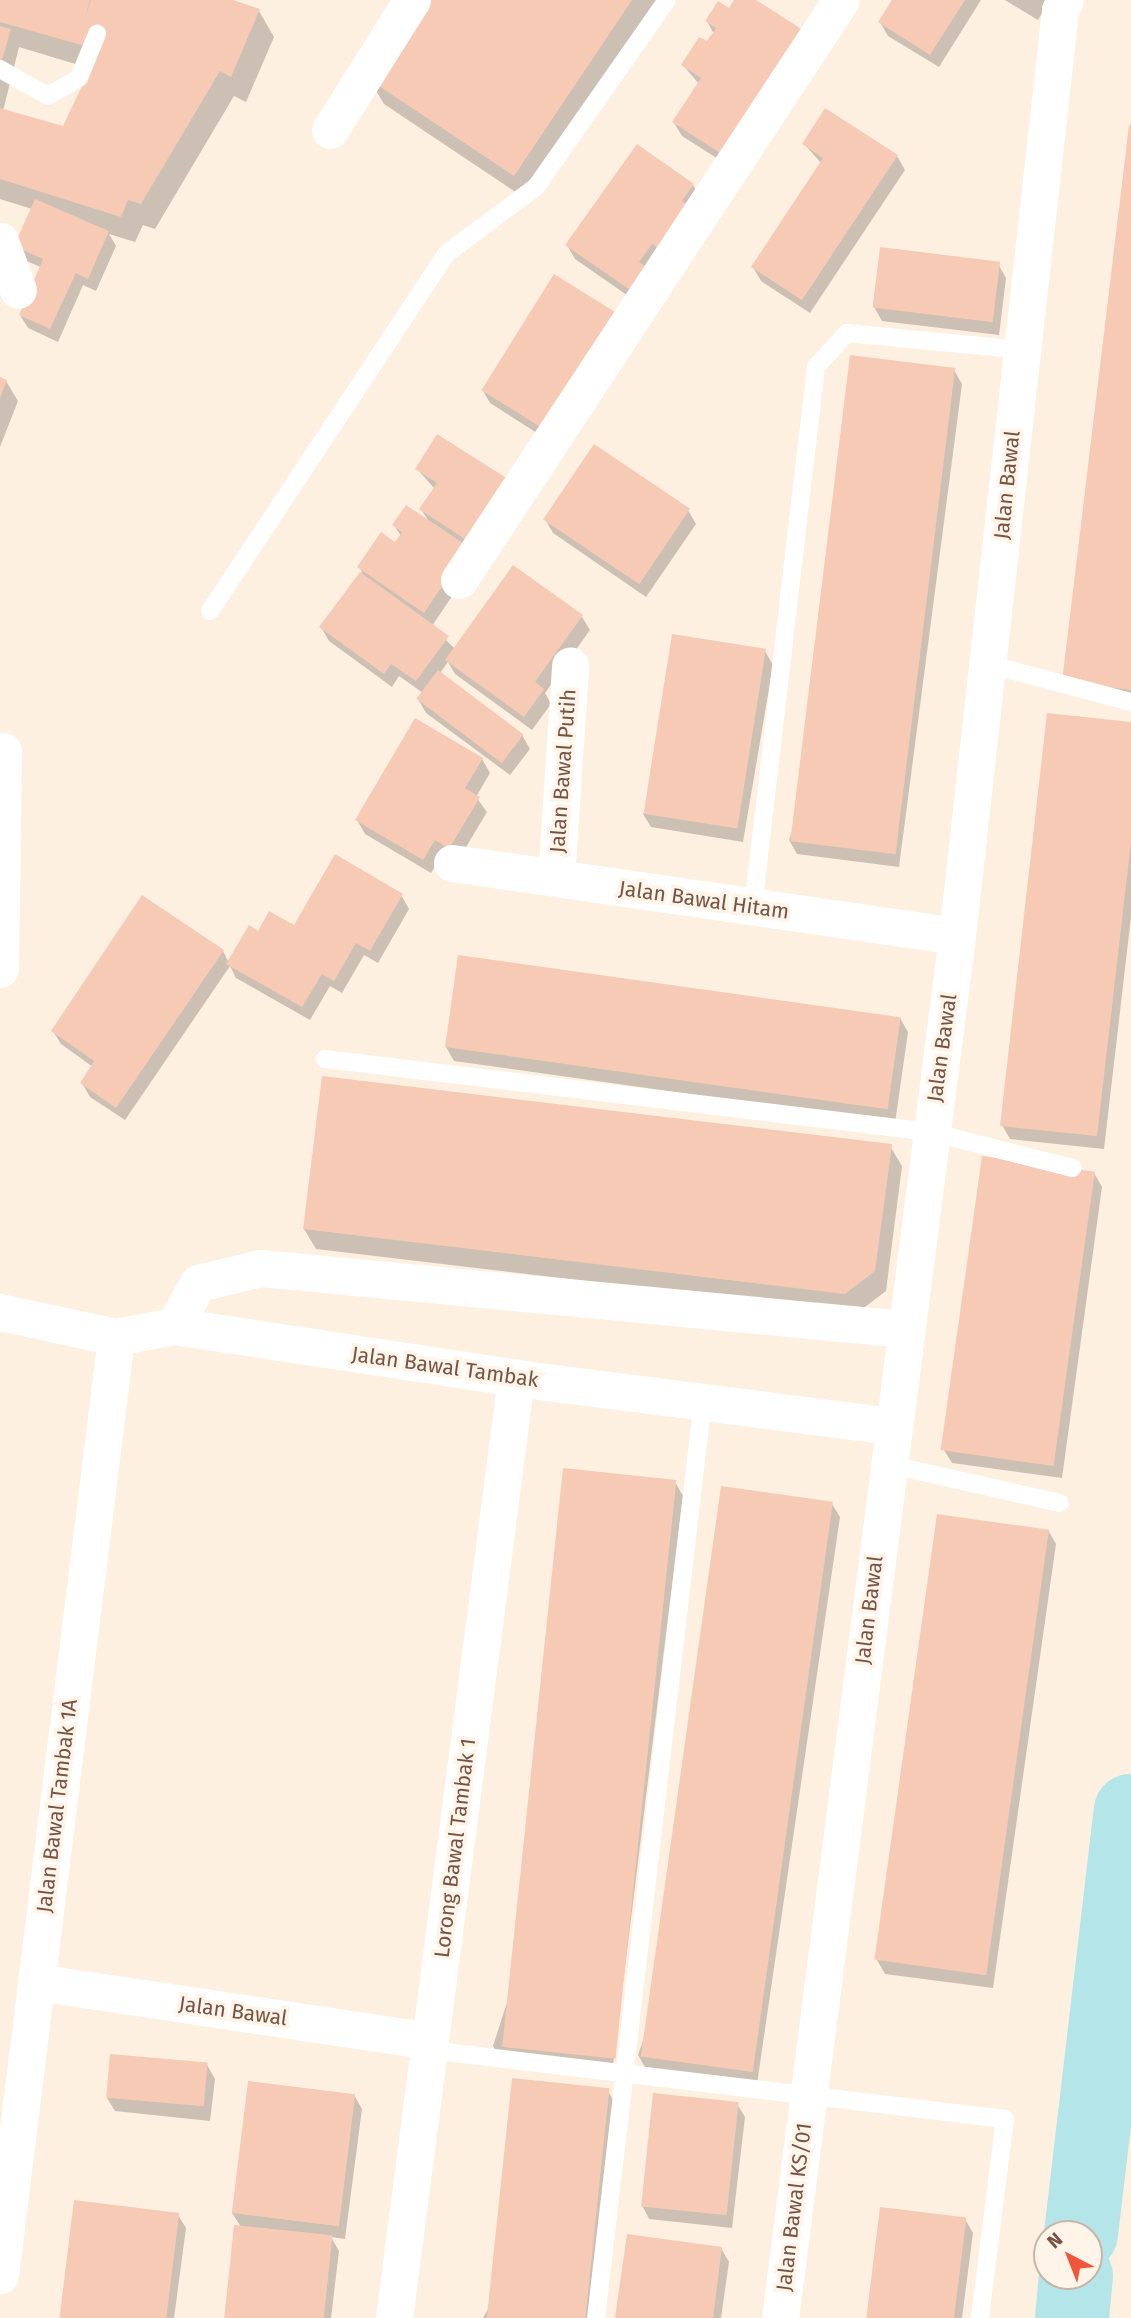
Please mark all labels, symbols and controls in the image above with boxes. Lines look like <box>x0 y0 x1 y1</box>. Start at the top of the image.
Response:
street label: Jalan Bawal <box>989 429 1025 541</box>
street label: Jalan Bawal Putih <box>545 688 581 854</box>
street label: Jalan Bawal Hitam <box>617 876 791 924</box>
street label: Jalan Bawal <box>922 992 962 1104</box>
street label: Jalan Bawal Tambak <box>350 1341 540 1393</box>
street label: Jalan Bawal <box>850 1554 888 1666</box>
street label: Jalan Bawal Tambak 1A <box>31 1698 83 1914</box>
street label: Lorong Bawal Tambak 1 <box>429 1737 481 1959</box>
street label: Jalan Bawal <box>177 1991 289 2031</box>
street label: Jalan Bawal KS/01 <box>771 2121 817 2293</box>
north arrow <box>1033 2220 1103 2290</box>
text: N <box>1043 2228 1067 2253</box>

